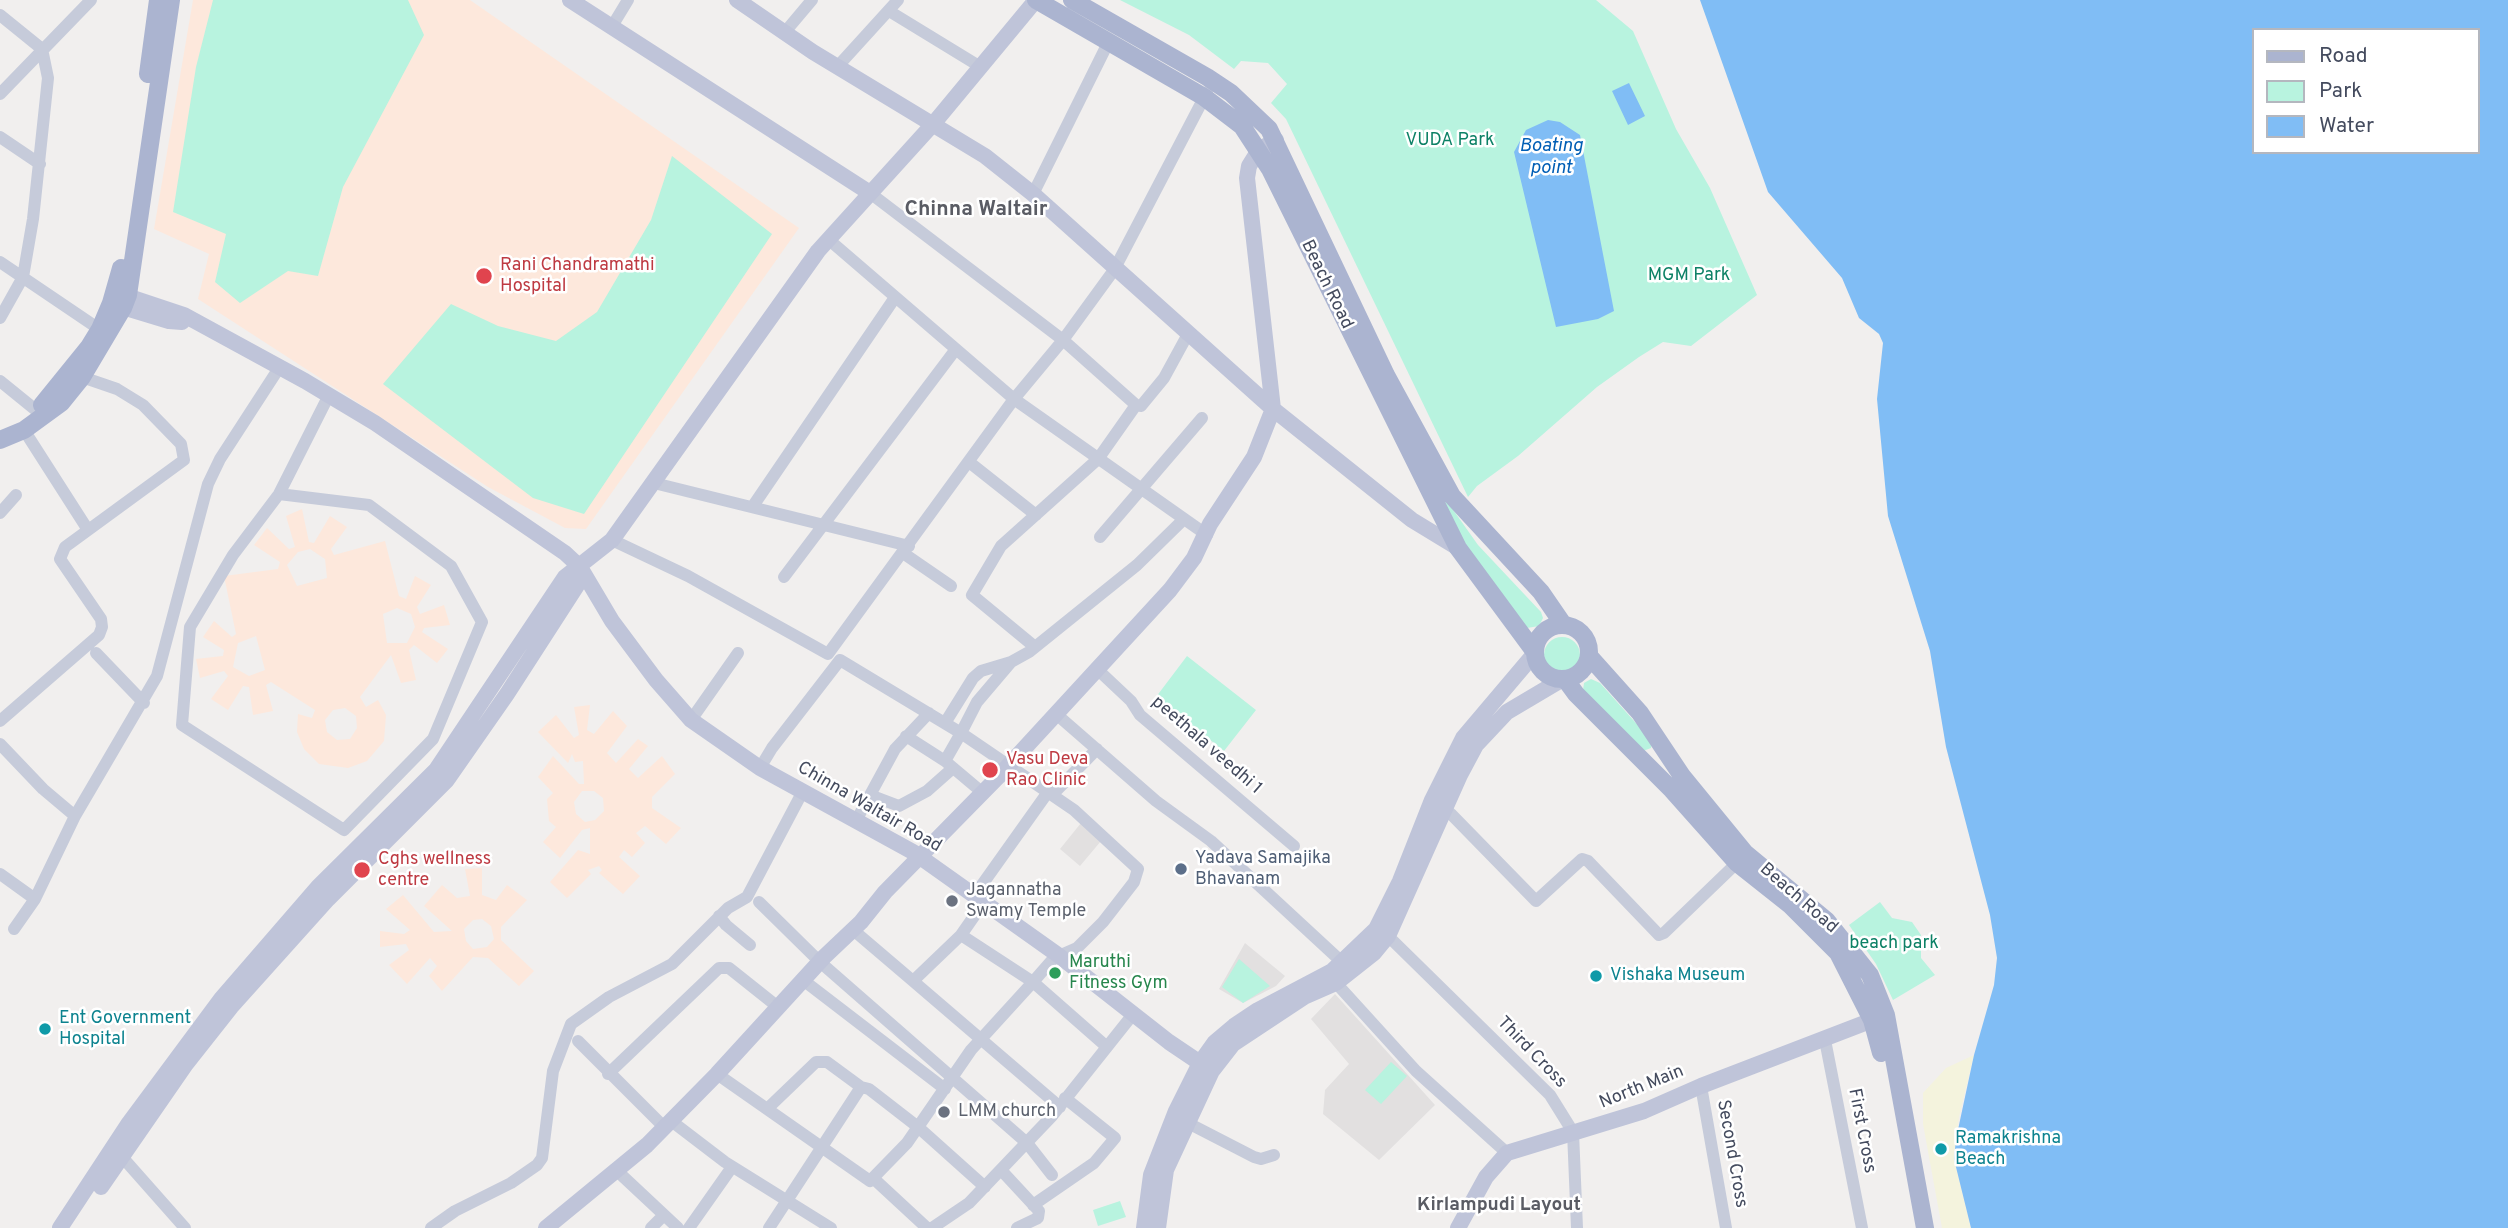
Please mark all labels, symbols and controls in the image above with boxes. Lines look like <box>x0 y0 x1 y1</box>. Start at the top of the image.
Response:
legend <box>2252 28 2480 154</box>
text: Road <box>2319 43 2368 70</box>
text: Park <box>2319 78 2362 105</box>
text: Water <box>2319 113 2374 140</box>
park label: VUDA Park <box>1405 130 1495 152</box>
water label: Boating point <box>1519 136 1583 180</box>
district label: Chinna Waltair <box>905 198 1047 224</box>
street label: Beach Road <box>1295 237 1357 333</box>
place label: Rani Chandramathi Hospital <box>500 255 655 298</box>
park label: MGM Park <box>1648 265 1730 287</box>
marker: Rani Chandramathi Hospital <box>474 266 494 286</box>
street label: peethala veedhi 1 <box>1146 692 1266 800</box>
place label: Vasu Deva Rao Clinic <box>1006 749 1088 792</box>
street label: Chinna Waltair Road <box>793 758 945 858</box>
marker: Vasu Deva Rao Clinic <box>980 760 1000 780</box>
place label: Yadava Samajika Bhavanam <box>1195 848 1331 890</box>
place label: Cghs wellness centre <box>378 849 491 892</box>
street label: Beach Road <box>1755 859 1841 939</box>
marker: Cghs wellness centre <box>352 860 372 880</box>
marker: Yadava Samajika Bhavanam <box>1173 861 1189 877</box>
place label: Jagannatha Swamy Temple <box>966 880 1086 922</box>
marker: Jagannatha Swamy Temple <box>944 893 960 909</box>
park label: beach park <box>1849 933 1939 955</box>
place label: Maruthi Fitness Gym <box>1069 952 1168 995</box>
marker: Maruthi Fitness Gym <box>1047 965 1063 981</box>
place label: Vishaka Museum <box>1610 965 1745 987</box>
marker: Vishaka Museum <box>1588 968 1604 984</box>
place label: Ent Government Hospital <box>59 1008 191 1050</box>
street label: Third Cross <box>1492 1013 1570 1093</box>
marker: Ent Government Hospital <box>37 1021 53 1037</box>
street label: North Main <box>1597 1061 1687 1115</box>
street label: First Cross <box>1842 1087 1880 1175</box>
street label: Second Cross <box>1711 1098 1751 1210</box>
place label: LMM church <box>958 1101 1056 1123</box>
marker: LMM church <box>936 1104 952 1120</box>
place label: Ramakrishna Beach <box>1955 1128 2061 1170</box>
marker: Ramakrishna Beach <box>1933 1141 1949 1157</box>
district label: Kirlampudi Layout <box>1417 1195 1581 1217</box>

